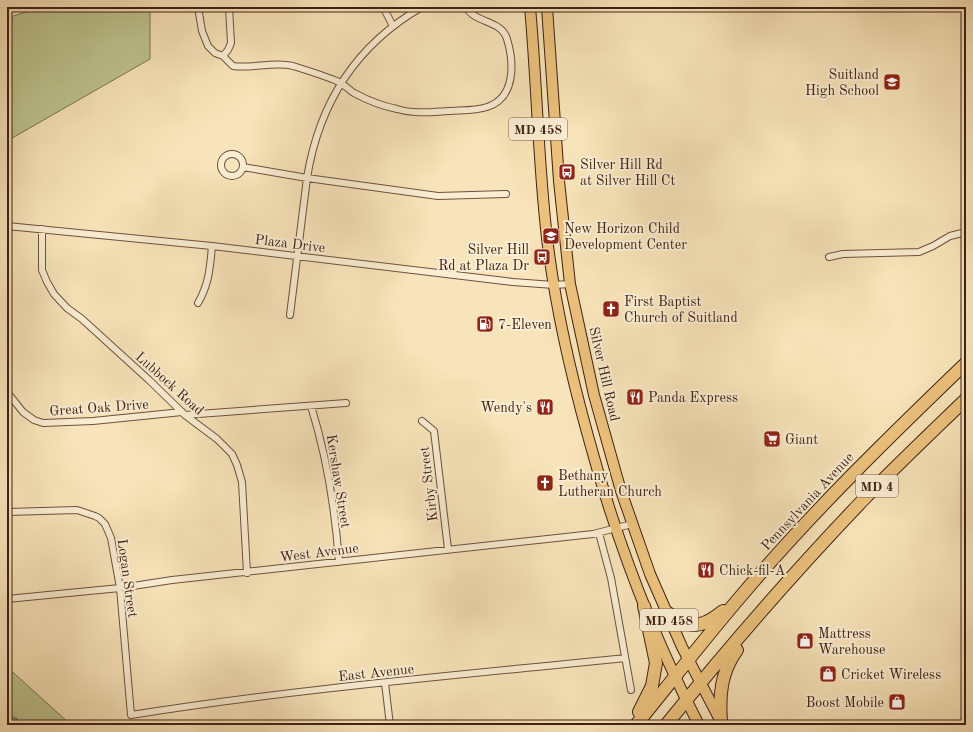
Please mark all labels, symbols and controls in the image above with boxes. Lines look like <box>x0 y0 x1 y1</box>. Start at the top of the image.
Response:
place label: Suitland High School <box>805 68 879 98</box>
school or university icon: Suitland High School <box>882 72 902 92</box>
road number: MD 458 <box>509 118 567 140</box>
place label: Silver Hill Rd at Silver Hill Ct <box>580 158 675 188</box>
bus stop icon: Silver Hill Rd at Silver Hill Ct <box>557 162 577 182</box>
place label: New Horizon Child Development Center <box>564 222 687 252</box>
school or university icon: New Horizon Child Development Center <box>541 226 561 246</box>
street label: Plaza Drive <box>254 233 326 255</box>
place label: Silver Hill Rd at Plaza Dr <box>438 243 529 273</box>
bus stop icon: Silver Hill Rd at Plaza Dr <box>532 247 552 267</box>
place label: First Baptist Church of Suitland <box>624 295 738 325</box>
church icon: First Baptist Church of Suitland <box>601 299 621 319</box>
fuel station icon: 7-Eleven <box>475 314 495 334</box>
place label: 7-Eleven <box>498 318 552 332</box>
street label: Silver Hill Road <box>586 326 622 423</box>
street label: Lubbock Road <box>132 350 206 418</box>
restaurant icon: Panda Express <box>625 387 645 407</box>
place label: Panda Express <box>648 391 738 405</box>
restaurant icon: Wendy's <box>535 397 555 417</box>
street label: Great Oak Drive <box>49 398 149 418</box>
place label: Wendy's <box>480 401 532 415</box>
supermarket icon: Giant <box>762 429 782 449</box>
street label: Kershaw Street <box>324 433 352 529</box>
place label: Giant <box>785 433 818 447</box>
street label: Kirby Street <box>417 445 441 522</box>
street label: Pennsylvania Avenue <box>759 450 857 553</box>
place label: Bethany Lutheran Church <box>558 469 662 499</box>
church icon: Bethany Lutheran Church <box>535 473 555 493</box>
road number: MD 4 <box>856 475 898 497</box>
street label: Logan Street <box>115 538 139 619</box>
street label: West Avenue <box>279 541 359 565</box>
restaurant icon: Chick-fil-A <box>696 560 716 580</box>
place label: Chick-fil-A <box>719 564 786 578</box>
road number: MD 458 <box>640 609 698 631</box>
place label: Mattress Warehouse <box>818 627 885 657</box>
shop icon: Mattress Warehouse <box>795 631 815 651</box>
street label: East Avenue <box>338 662 415 684</box>
shop icon: Cricket Wireless <box>818 664 838 684</box>
place label: Cricket Wireless <box>841 668 941 682</box>
shop icon: Boost Mobile <box>887 692 907 712</box>
place label: Boost Mobile <box>806 696 884 710</box>

